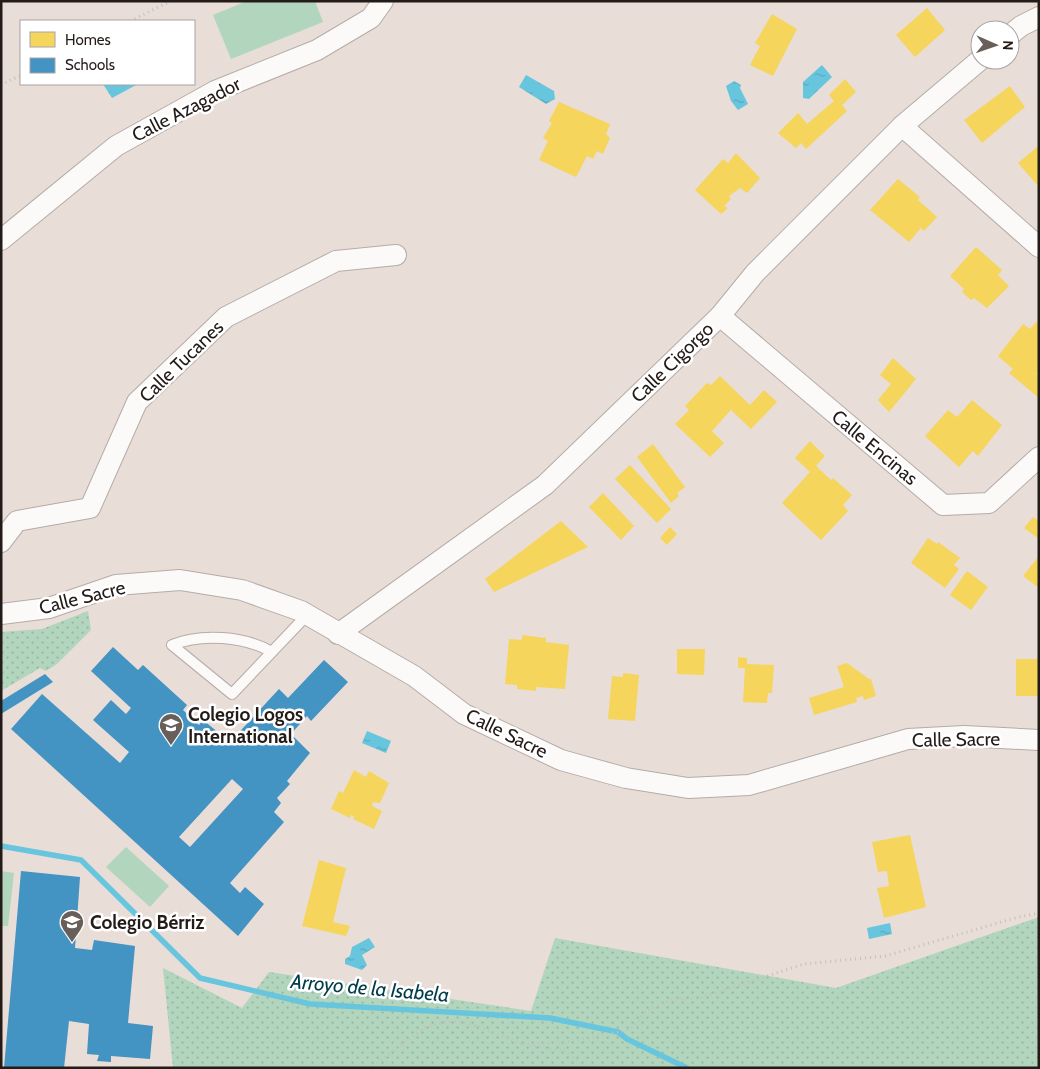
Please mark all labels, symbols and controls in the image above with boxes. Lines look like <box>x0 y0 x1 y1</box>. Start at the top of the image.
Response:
legend <box>20 20 195 85</box>
north arrow <box>970 20 1020 70</box>
text: Homes <box>65 31 111 49</box>
text: N <box>999 40 1017 51</box>
text: Schools <box>65 56 115 74</box>
street label: Calle Azagador <box>128 72 244 147</box>
street label: Calle Tucanes <box>134 315 228 407</box>
street label: Calle Cigorgo <box>626 317 718 407</box>
street label: Calle Encinas <box>827 405 922 490</box>
street label: Calle Sacre <box>37 576 128 619</box>
place label: Colegio Logos International <box>188 703 303 748</box>
street label: Calle Sacre <box>462 704 552 763</box>
school or university icon: Colegio Logos International <box>158 712 184 746</box>
street label: Calle Sacre <box>912 727 1000 752</box>
school or university icon: Colegio Bérriz <box>59 909 85 943</box>
place label: Colegio Bérriz <box>90 911 204 934</box>
water label: Arroyo de la Isabela <box>289 969 450 1007</box>

